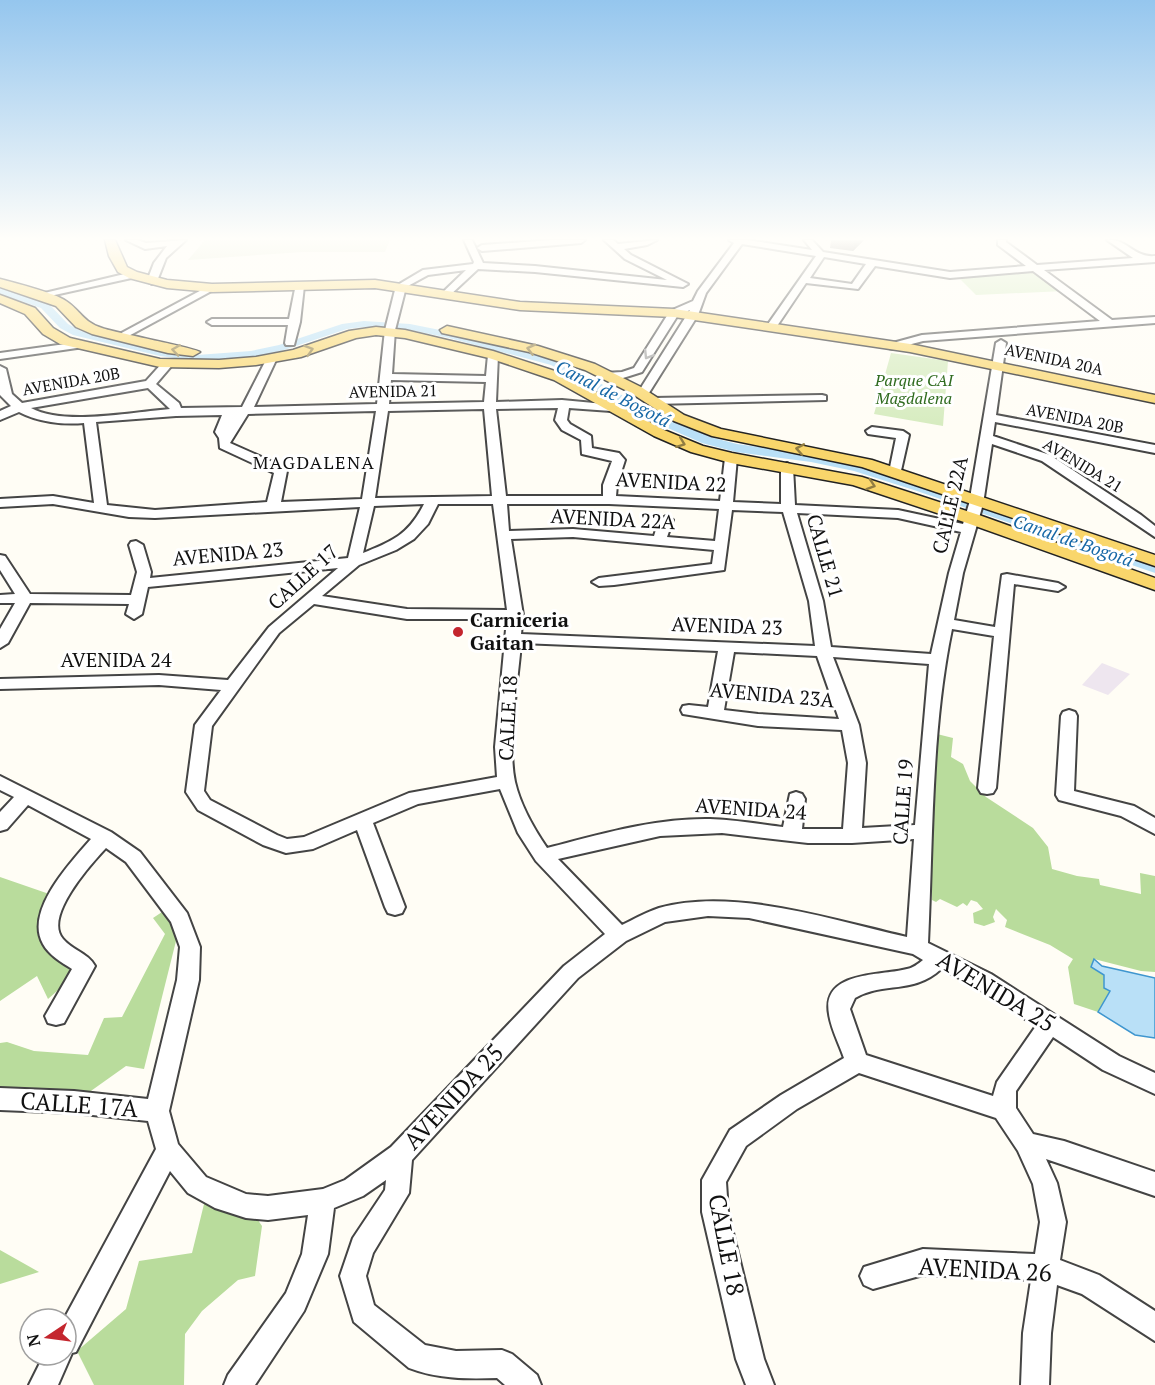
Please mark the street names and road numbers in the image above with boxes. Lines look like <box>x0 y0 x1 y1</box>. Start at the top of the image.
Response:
street label: AVENIDA 20A <box>1003 338 1105 380</box>
street label: AVENIDA 20B <box>20 362 122 400</box>
street label: AVENIDA 21 <box>348 379 438 403</box>
street label: AVENIDA 20B <box>1024 398 1126 438</box>
street label: AVENIDA 21 <box>1039 433 1127 497</box>
street label: CALLE 22A <box>925 453 974 556</box>
street label: AVENIDA 22 <box>615 465 727 498</box>
street label: AVENIDA 22A <box>550 502 676 535</box>
street label: CALLE 21 <box>801 511 850 601</box>
street label: AVENIDA 23 <box>171 535 284 572</box>
street label: CALLE 17 <box>262 538 344 615</box>
street label: AVENIDA 23 <box>671 610 783 641</box>
street label: AVENIDA 24 <box>60 646 172 673</box>
street label: CALLE 18 <box>492 674 523 762</box>
street label: AVENIDA 23A <box>709 676 836 713</box>
street label: CALLE 19 <box>886 758 919 846</box>
street label: AVENIDA 24 <box>695 791 808 826</box>
street label: AVENIDA 25 <box>931 943 1062 1039</box>
street label: AVENIDA 25 <box>396 1037 510 1156</box>
street label: CALLE 17A <box>19 1084 140 1124</box>
street label: CALLE 18 <box>701 1191 753 1298</box>
street label: AVENIDA 26 <box>918 1250 1053 1288</box>

